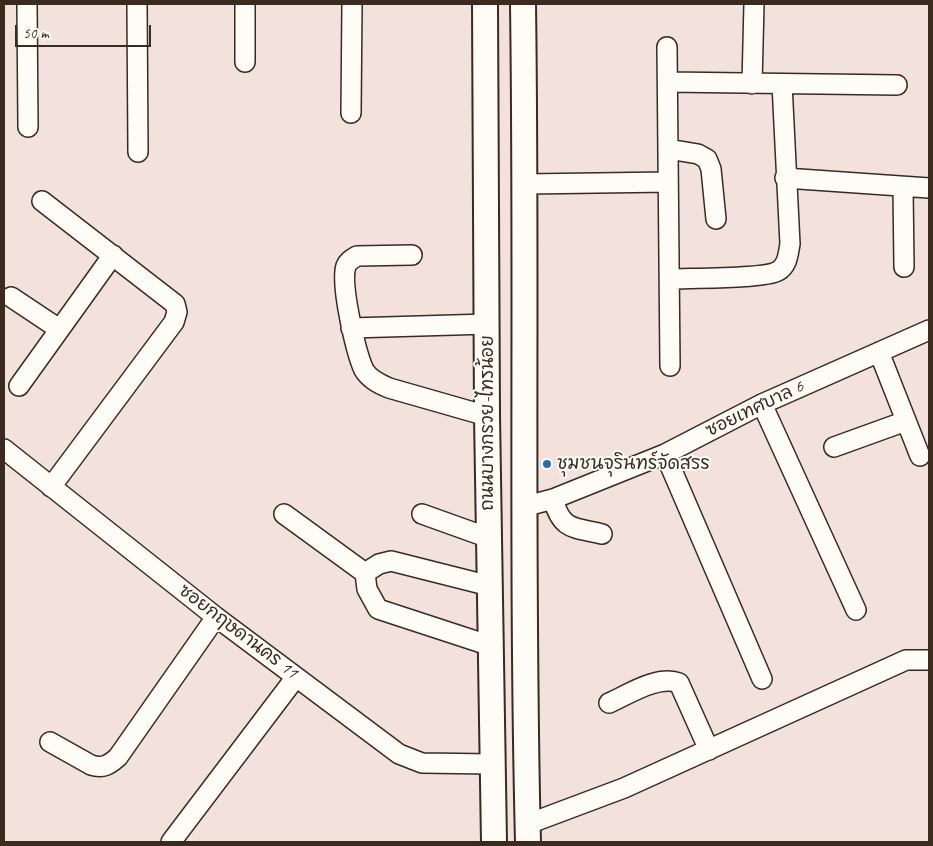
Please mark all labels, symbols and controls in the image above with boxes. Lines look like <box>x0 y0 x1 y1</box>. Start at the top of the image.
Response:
scale bar <box>18 15 154 47</box>
text: 50 m <box>23 24 49 43</box>
street label: ถนนบางกรวย-ไทรน้อย <box>477 335 499 511</box>
street label: ซอยเทศบาล 6 <box>702 376 808 442</box>
place label: ชุมชนจุรินทร์จัดสรร <box>557 453 710 475</box>
marker: ชุมชนจุรินทร์จัดสรร <box>541 458 553 470</box>
street label: ซอยกฤษดานคร 11 <box>174 580 302 684</box>

